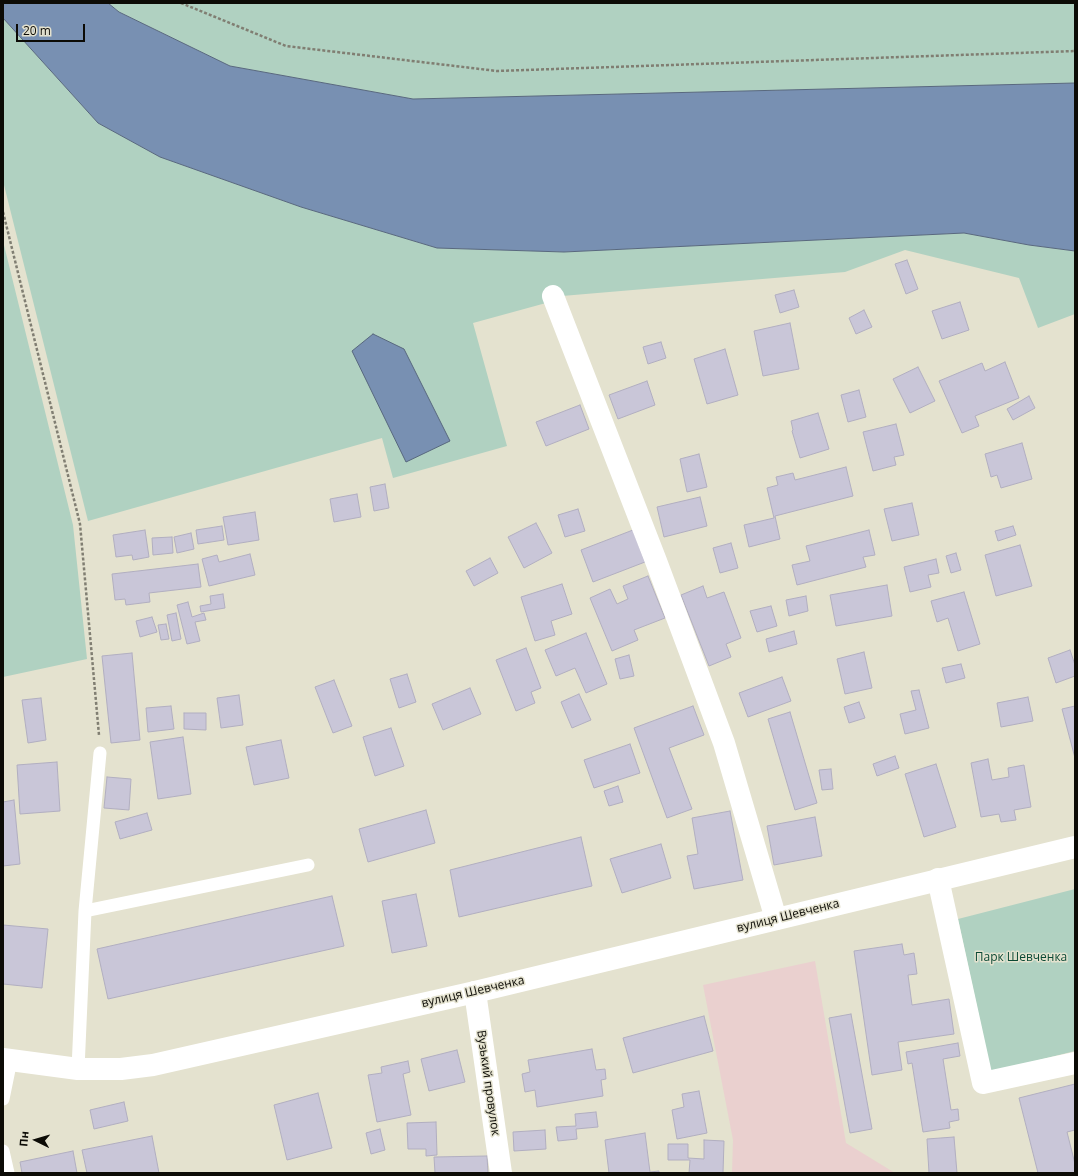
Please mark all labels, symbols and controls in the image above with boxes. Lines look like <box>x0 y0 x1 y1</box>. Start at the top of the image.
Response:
scale bar <box>18 16 87 42</box>
text: 20 m <box>23 22 51 39</box>
street label: вулиця Шевченка <box>735 896 841 936</box>
park label: Парк Шевченка <box>975 951 1067 965</box>
street label: вулиця Шевченка <box>420 973 526 1011</box>
street label: Вузький провулок <box>473 1029 503 1137</box>
north arrow <box>16 1120 56 1160</box>
text: Пн <box>15 1131 32 1147</box>

